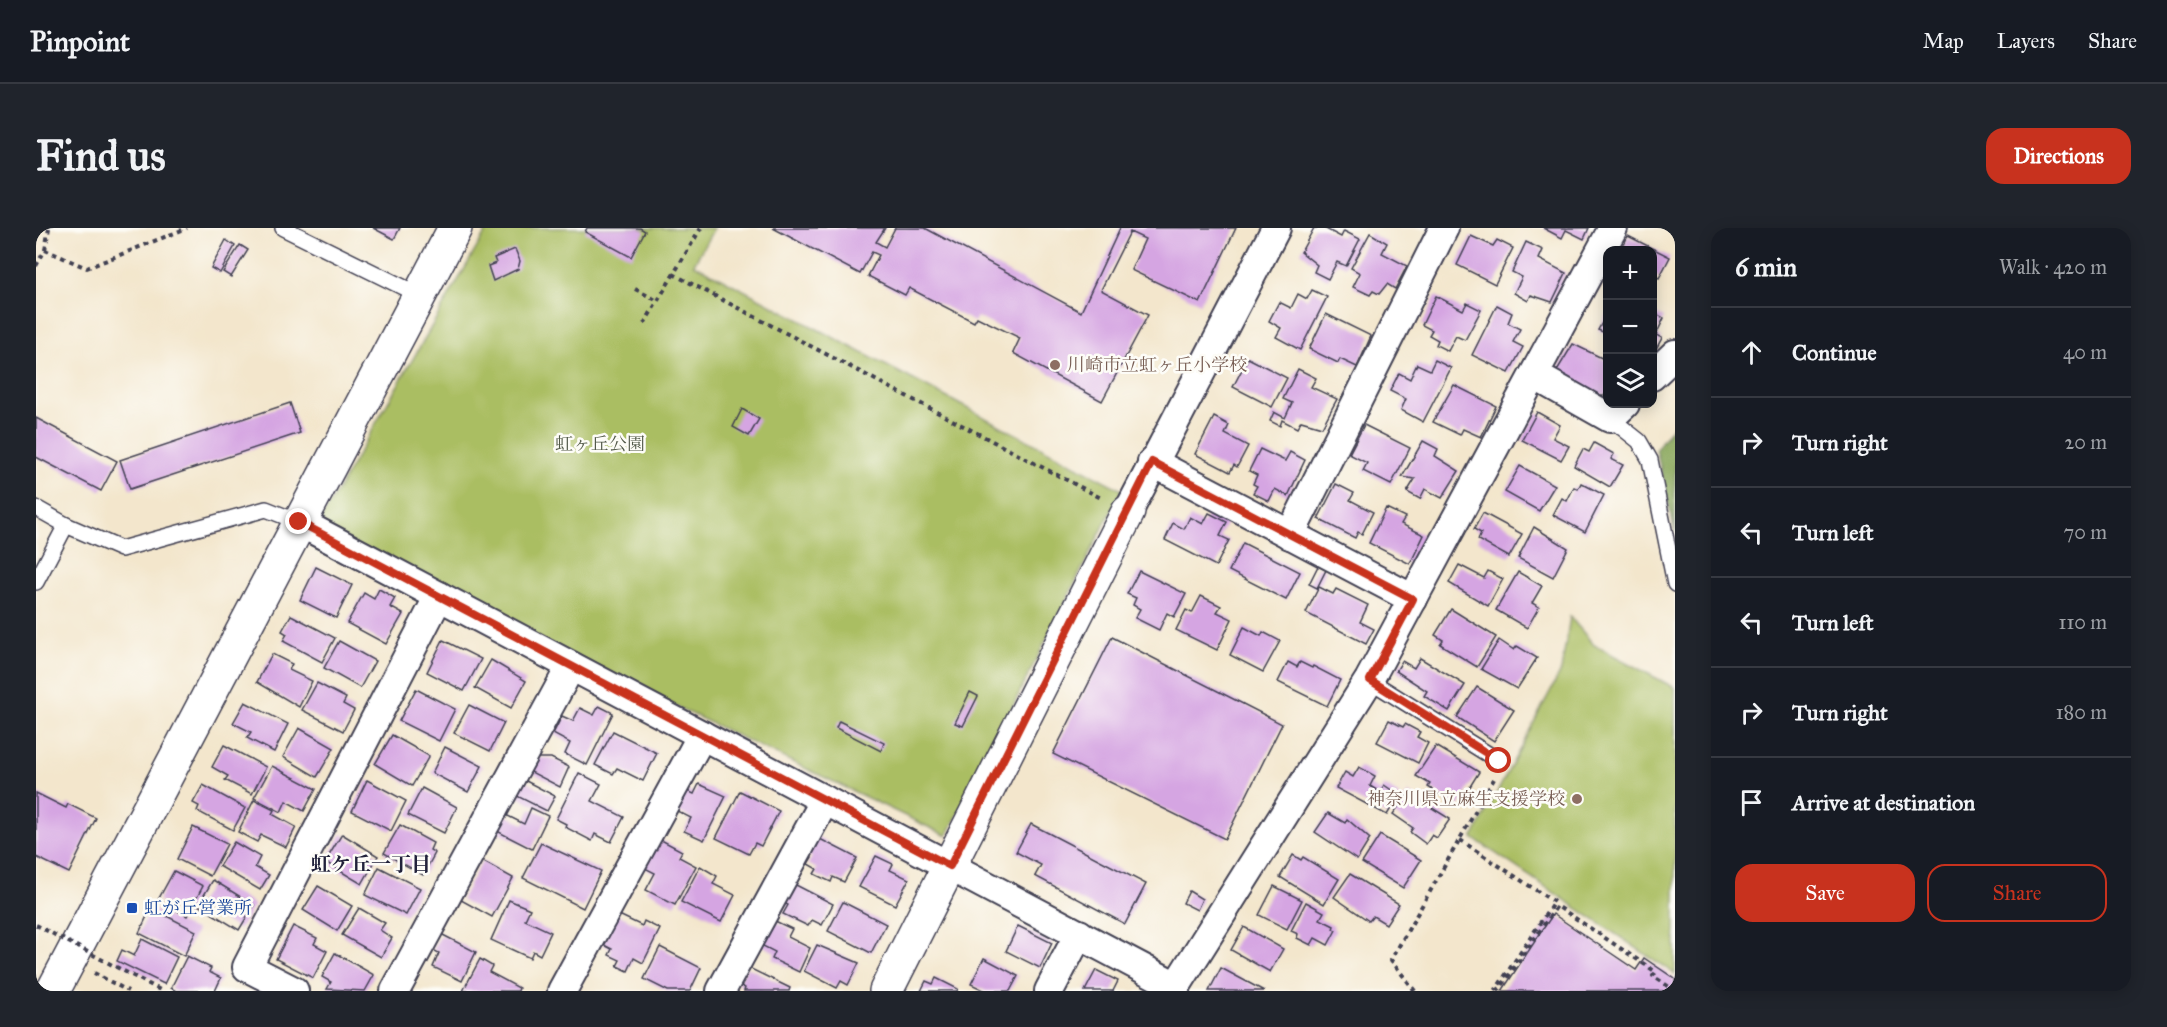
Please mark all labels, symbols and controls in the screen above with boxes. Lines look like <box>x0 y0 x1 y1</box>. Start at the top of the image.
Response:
text: Pinpoint <box>30 24 130 59</box>
text: Map <box>1923 28 1964 54</box>
text: Layers <box>1997 28 2055 54</box>
text: Share <box>2088 28 2137 54</box>
button: Directions <box>1986 128 2131 184</box>
text: Find us <box>36 130 166 182</box>
map controls <box>1603 246 1657 408</box>
button: + <box>1603 246 1657 300</box>
text: 6 min <box>1735 251 1797 283</box>
text: Walk · 420 m <box>1999 255 2107 279</box>
button: − <box>1603 300 1657 354</box>
icon: ahead <box>1735 336 1768 369</box>
text: Continue <box>1792 339 1877 366</box>
text: 40 m <box>2063 340 2107 364</box>
place label: 川崎市立虹ヶ丘小学校 <box>1067 354 1247 376</box>
button: layers <box>1603 354 1657 408</box>
marker: 川崎市立虹ヶ丘小学校 <box>1048 358 1062 372</box>
icon: right <box>1735 426 1768 459</box>
text: Turn right <box>1792 429 1888 456</box>
text: 20 m <box>2064 430 2107 454</box>
park label: 虹ヶ丘公園 <box>555 433 645 455</box>
route end <box>285 508 311 534</box>
icon: left <box>1735 516 1768 549</box>
text: Turn left <box>1792 519 1874 546</box>
text: 70 m <box>2064 520 2107 544</box>
icon: left <box>1735 606 1768 639</box>
text: Turn left <box>1792 609 1874 636</box>
text: 110 m <box>2059 610 2107 634</box>
icon: right <box>1735 696 1768 729</box>
text: Turn right <box>1792 699 1888 726</box>
text: 180 m <box>2056 700 2107 724</box>
route start <box>1485 747 1511 773</box>
icon: arrive <box>1735 786 1768 819</box>
place label: 神奈川県立麻生支援学校 <box>1367 788 1565 810</box>
text: Arrive at destination <box>1792 789 1975 816</box>
marker: 神奈川県立麻生支援学校 <box>1570 792 1584 806</box>
district label: 虹ケ丘一丁目 <box>311 852 431 876</box>
button: Save <box>1735 864 1915 922</box>
button: Share <box>1927 864 2107 922</box>
place label: 虹が丘営業所 <box>144 897 252 919</box>
marker: 虹が丘営業所 <box>125 901 139 915</box>

